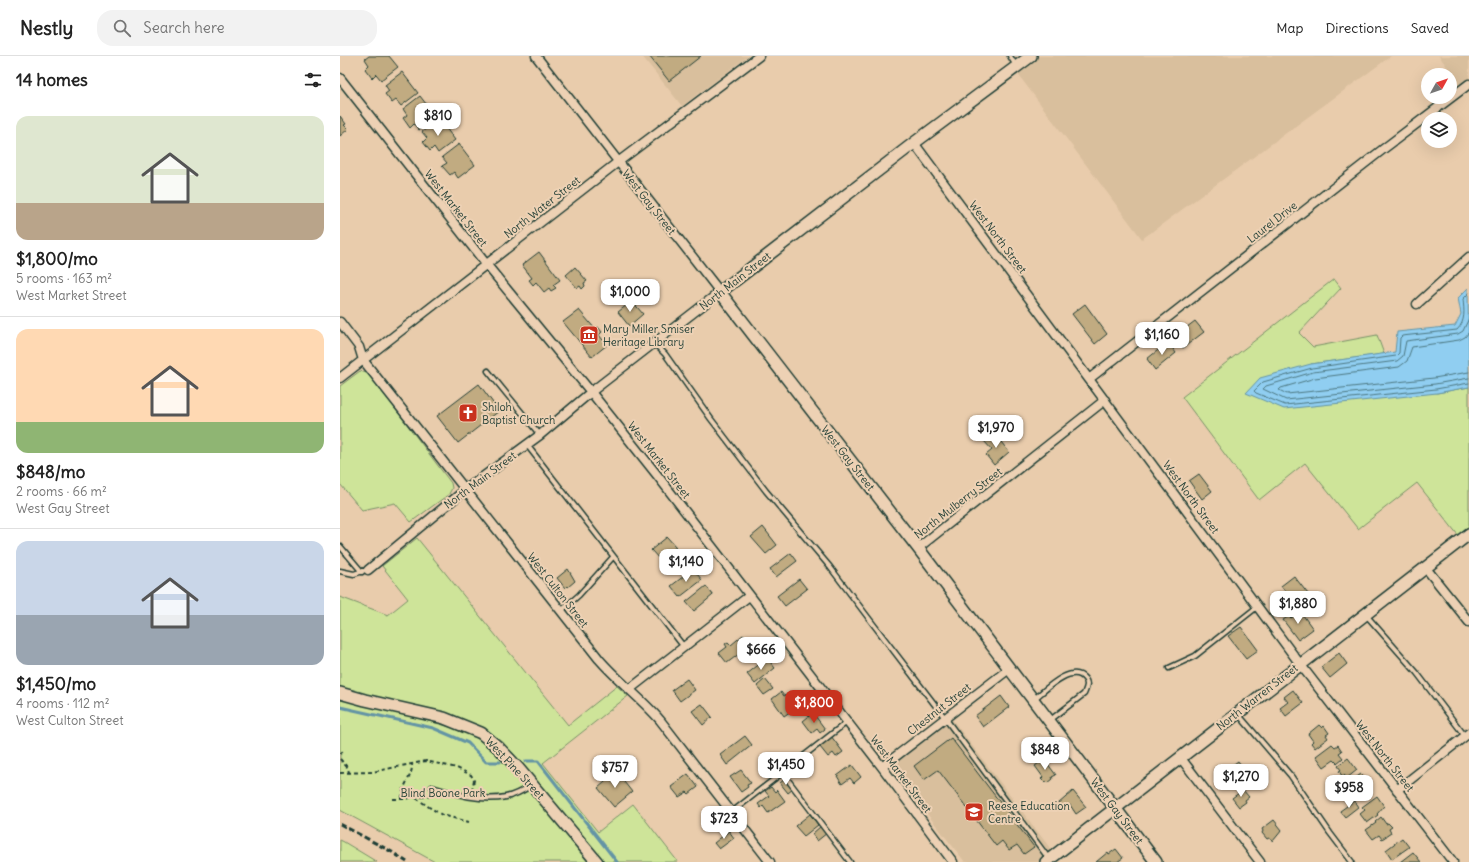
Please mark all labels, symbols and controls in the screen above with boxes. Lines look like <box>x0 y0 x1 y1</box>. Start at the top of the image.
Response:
search box <box>97 10 377 46</box>
text: Nestly <box>20 16 73 40</box>
icon: search <box>111 17 133 39</box>
text: Search here <box>143 18 225 37</box>
text: Map <box>1276 19 1303 37</box>
text: Directions <box>1325 19 1389 37</box>
text: Saved <box>1411 19 1449 37</box>
north arrow <box>1421 68 1457 104</box>
map controls <box>1421 68 1457 148</box>
text: 14 homes <box>16 69 88 91</box>
icon: filters <box>302 69 324 91</box>
pin: $810 <box>414 103 462 137</box>
text: $810 <box>424 107 452 124</box>
button: layers <box>1421 112 1457 148</box>
icon: home <box>134 142 206 214</box>
street label: West Gay Street <box>619 166 679 238</box>
street label: West Market Street <box>422 167 491 249</box>
street label: North Water Street <box>501 173 583 241</box>
street label: West North Street <box>966 198 1030 276</box>
street label: Laurel Drive <box>1244 198 1300 246</box>
text: $1,800/mo <box>16 248 98 270</box>
street label: North Main Street <box>696 249 774 313</box>
text: 5 rooms · 163 m² <box>16 270 112 287</box>
pin: $1,000 <box>597 279 663 313</box>
text: $1,000 <box>610 283 650 300</box>
text: West Market Street <box>16 287 127 304</box>
place label: Mary Miller Smiser Heritage Library <box>603 322 695 349</box>
pin: $1,160 <box>1129 322 1195 356</box>
museum icon: Mary Miller Smiser Heritage Library <box>578 324 600 346</box>
text: $1,160 <box>1144 326 1180 343</box>
icon: home <box>134 355 206 427</box>
place label: Shiloh Baptist Church <box>482 400 555 427</box>
church icon: Shiloh Baptist Church <box>457 402 479 424</box>
pin: $1,970 <box>963 415 1029 449</box>
street label: West Market Street <box>625 419 694 501</box>
text: $1,970 <box>977 419 1015 436</box>
street label: West Gay Street <box>818 422 878 494</box>
street label: North Main Street <box>441 448 519 512</box>
street label: West North Street <box>1160 458 1222 537</box>
text: $848/mo <box>16 461 85 483</box>
street label: North Mulberry Street <box>911 464 1005 542</box>
text: 2 rooms · 66 m² <box>16 483 107 500</box>
text: West Gay Street <box>16 500 110 517</box>
pin: $1,140 <box>653 549 719 583</box>
street label: West Culton Street <box>524 550 592 630</box>
text: $1,140 <box>668 553 704 570</box>
icon: home <box>134 567 206 639</box>
pin: $1,880 <box>1265 591 1331 625</box>
text: $1,880 <box>1279 595 1317 612</box>
pin: $666 <box>737 637 785 671</box>
text: $666 <box>746 641 776 658</box>
street label: North Warren Street <box>1213 661 1301 733</box>
text: $1,450/mo <box>16 673 96 695</box>
street label: Chestnut Street <box>904 680 974 738</box>
pin: $1,800 <box>781 690 847 724</box>
text: $1,800 <box>794 694 834 711</box>
text: 4 rooms · 112 m² <box>16 695 110 712</box>
text: West Culton Street <box>16 712 124 729</box>
street label: West North Street <box>1353 717 1417 795</box>
street label: West Market Street <box>867 732 935 816</box>
street label: West Pine Street <box>483 734 548 802</box>
pin: $848 <box>1021 737 1069 771</box>
text: $848 <box>1030 741 1060 758</box>
pin: $1,450 <box>753 752 819 786</box>
pin: $757 <box>591 755 639 789</box>
text: $1,450 <box>767 756 805 773</box>
text: $757 <box>601 759 629 776</box>
pin: $1,270 <box>1208 764 1274 798</box>
text: $1,270 <box>1223 768 1259 785</box>
street label: West Gay Street <box>1088 775 1147 847</box>
pin: $958 <box>1325 775 1373 809</box>
text: $958 <box>1334 779 1364 796</box>
park label: Blind Boone Park <box>401 786 486 800</box>
place label: Reese Education Centre <box>988 799 1070 826</box>
school or university icon: Reese Education Centre <box>963 801 985 823</box>
pin: $723 <box>700 806 748 840</box>
text: $723 <box>710 810 738 827</box>

